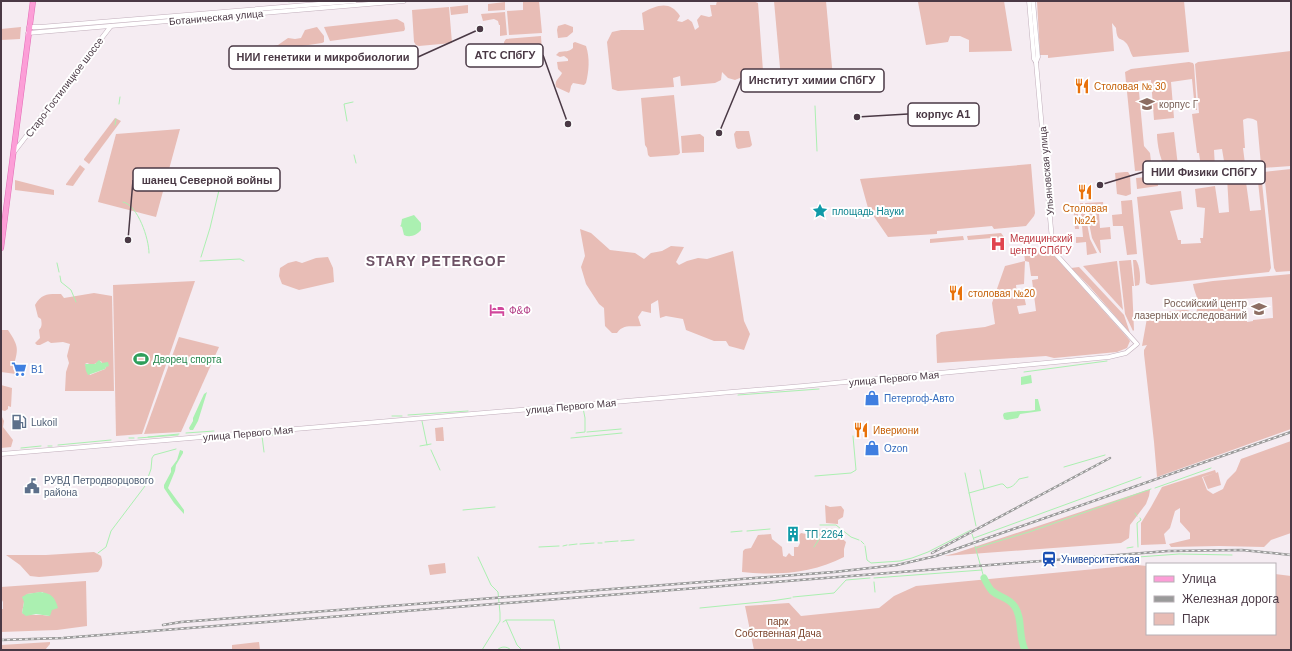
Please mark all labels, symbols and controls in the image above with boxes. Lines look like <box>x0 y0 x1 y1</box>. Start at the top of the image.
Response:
street label: Ботаническая улица <box>168 8 264 27</box>
street label: Старо-Гостилицкое шоссе <box>23 35 106 139</box>
callout: АТС СПбГУ <box>466 44 543 67</box>
callout: НИИ генетики и микробиологии <box>229 46 418 69</box>
text: АТС СПбГУ <box>475 49 536 61</box>
text: НИИ генетики и микробиологии <box>237 51 409 63</box>
callout: Институт химии СПбГУ <box>741 69 884 92</box>
text: Институт химии СПбГУ <box>749 74 875 86</box>
restaurant icon: Столовая № 30 <box>1073 77 1091 95</box>
place label: Столовая № 30 <box>1094 81 1167 92</box>
school or university icon: корпус Г <box>1138 95 1156 113</box>
place label: корпус Г <box>1159 99 1199 110</box>
callout: корпус А1 <box>908 103 979 126</box>
text: корпус А1 <box>916 108 970 120</box>
street label: Ульяновская улица <box>1037 126 1056 216</box>
callout: НИИ Физики СПбГУ <box>1143 161 1265 184</box>
text: НИИ Физики СПбГУ <box>1151 166 1257 178</box>
callout: шанец Северной войны <box>133 168 280 191</box>
text: шанец Северной войны <box>142 174 272 186</box>
restaurant icon: Столовая №24 <box>1076 183 1094 201</box>
place icon: площадь Науки <box>811 202 829 220</box>
place label: Столовая №24 <box>1063 203 1107 226</box>
place label: площадь Науки <box>832 206 904 217</box>
place label: Медицинский центр СПбГУ <box>1010 233 1073 256</box>
hospital icon: Медицинский центр СПбГУ <box>989 235 1007 253</box>
district label: STARY PETERGOF <box>366 253 506 269</box>
restaurant icon: столовая №20 <box>947 284 965 302</box>
place label: столовая №20 <box>968 288 1036 299</box>
place label: Российский центр лазерных исследований <box>1134 298 1247 321</box>
school or university icon: Российский центр лазерных исследований <box>1250 300 1268 318</box>
hotel icon: Ф&Ф <box>488 301 506 319</box>
place label: Ф&Ф <box>509 305 531 316</box>
sports icon: Дворец спорта <box>132 350 150 368</box>
place label: Дворец спорта <box>153 354 222 365</box>
supermarket icon: В1 <box>10 360 28 378</box>
place label: В1 <box>31 364 44 375</box>
street label: улица Первого Мая <box>848 369 940 388</box>
shop icon: Петергоф-Авто <box>863 389 881 407</box>
place label: Петергоф-Авто <box>884 393 955 404</box>
street label: улица Первого Мая <box>525 397 617 416</box>
fuel station icon: Lukoil <box>10 413 28 431</box>
place label: Lukoil <box>31 417 57 428</box>
restaurant icon: Ивериони <box>852 421 870 439</box>
street label: улица Первого Мая <box>202 424 294 443</box>
place label: Ивериони <box>873 425 919 436</box>
shop icon: Ozon <box>863 439 881 457</box>
place label: Ozon <box>884 443 908 454</box>
place label: РУВД Петродворцового района <box>44 475 154 498</box>
public building icon: РУВД Петродворцового района <box>23 477 41 495</box>
building icon: ТП 2264 <box>784 525 802 543</box>
place label: ТП 2264 <box>805 529 844 540</box>
station icon: Университетская <box>1040 550 1058 568</box>
place label: Университетская <box>1061 554 1140 565</box>
legend <box>1146 563 1276 635</box>
text: Улица <box>1182 572 1216 586</box>
text: Железная дорога <box>1182 592 1279 606</box>
text: Парк <box>1182 612 1210 626</box>
park label: парк Собственная Дача <box>735 616 822 639</box>

